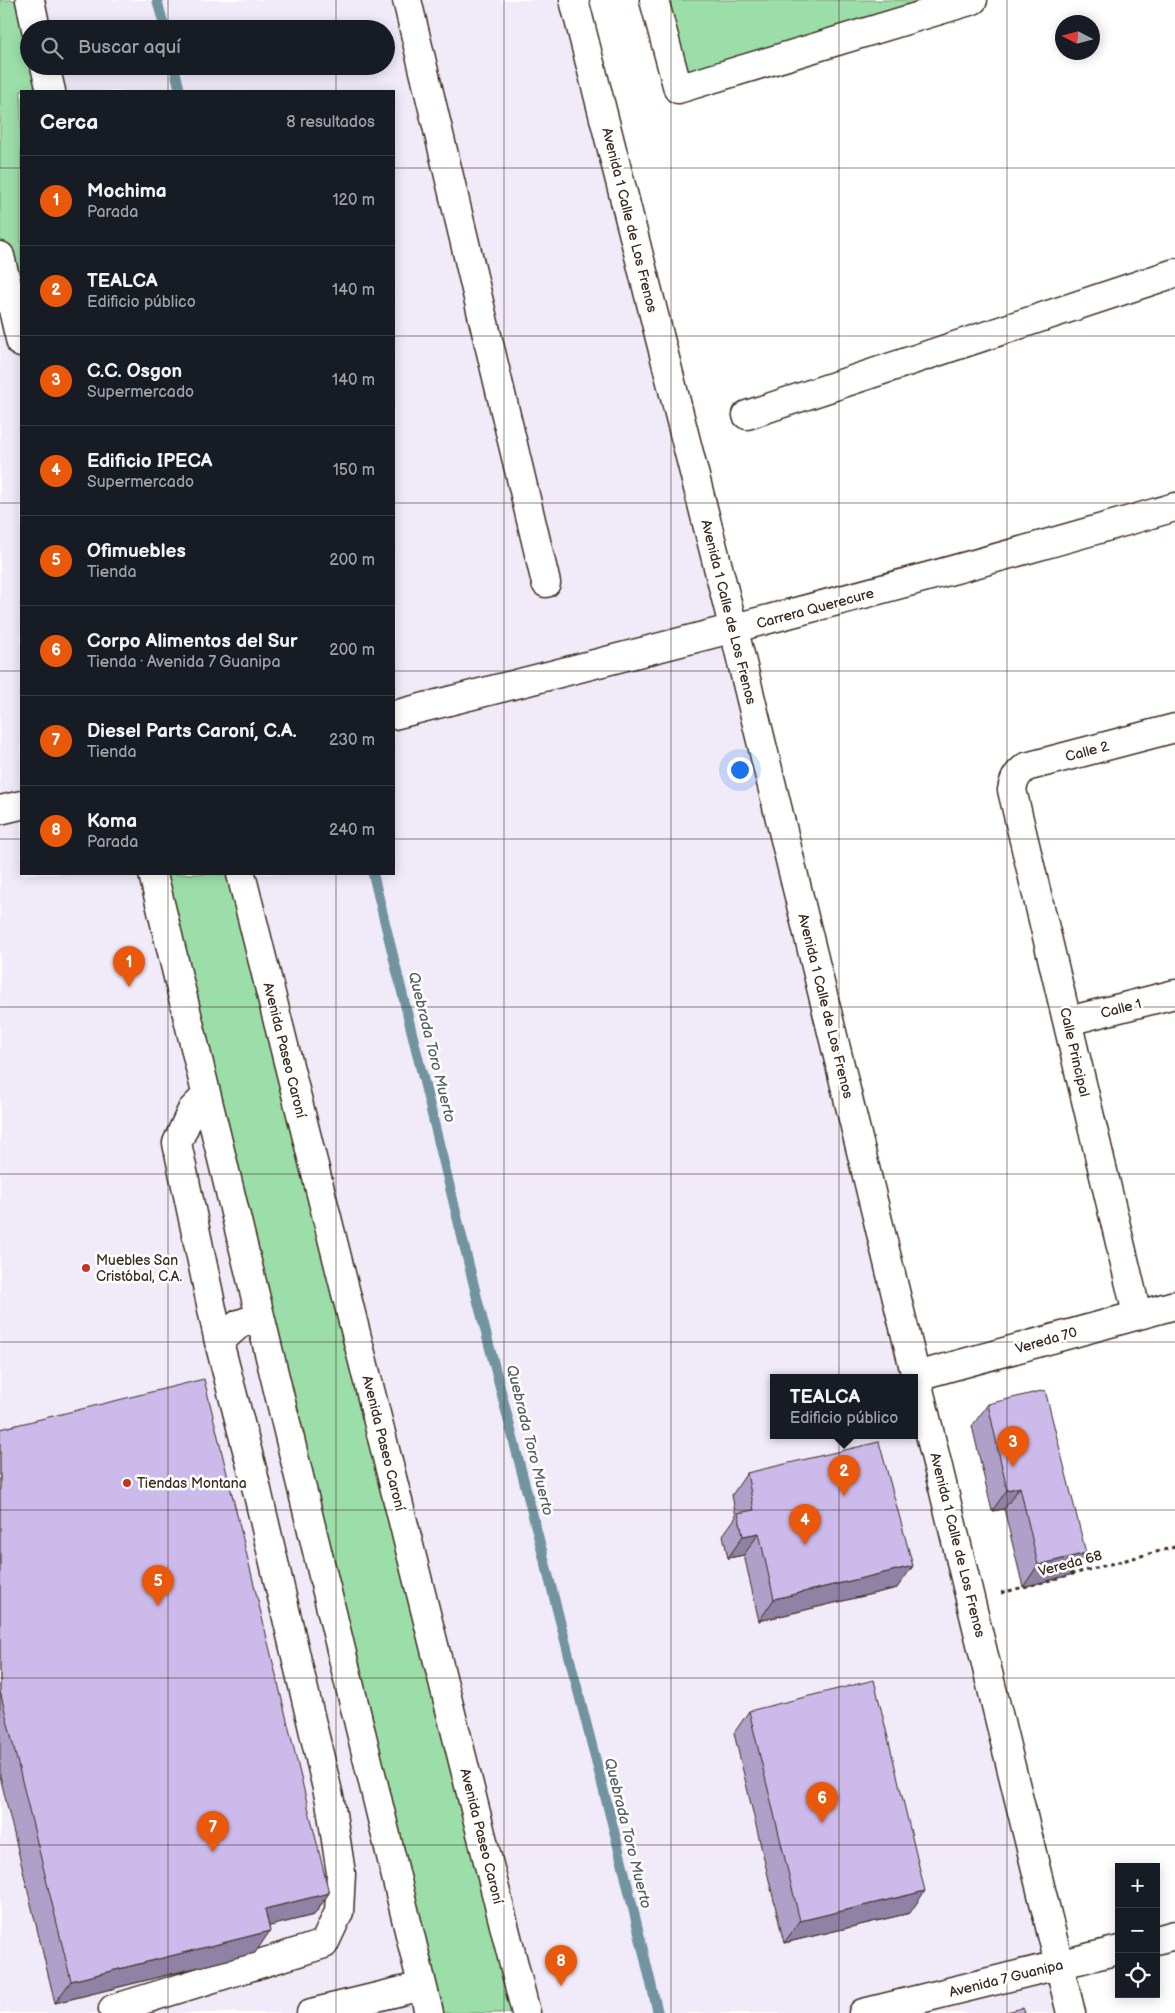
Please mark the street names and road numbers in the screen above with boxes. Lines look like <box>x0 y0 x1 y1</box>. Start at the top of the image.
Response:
street label: Avenida 1 Calle de Los Frenos <box>598 126 661 314</box>
street label: Avenida 1 Calle de Los Frenos <box>697 518 760 706</box>
street label: Carrera Querecure <box>755 585 876 632</box>
street label: Calle 2 <box>1063 737 1111 765</box>
street label: Avenida 1 Calle de Los Frenos <box>794 912 857 1100</box>
street label: Avenida Paseo Caroní <box>259 981 310 1120</box>
street label: Calle 1 <box>1099 995 1143 1022</box>
street label: Calle Principal <box>1056 1006 1093 1098</box>
street label: Vereda 70 <box>1013 1324 1079 1357</box>
street label: Avenida Paseo Caroní <box>358 1374 409 1513</box>
street label: Avenida 1 Calle de Los Frenos <box>926 1451 989 1639</box>
street label: Vereda 68 <box>1036 1547 1104 1580</box>
street label: Avenida Paseo Caroní <box>456 1767 507 1906</box>
street label: Avenida 7 Guanipa <box>947 1956 1065 2001</box>

